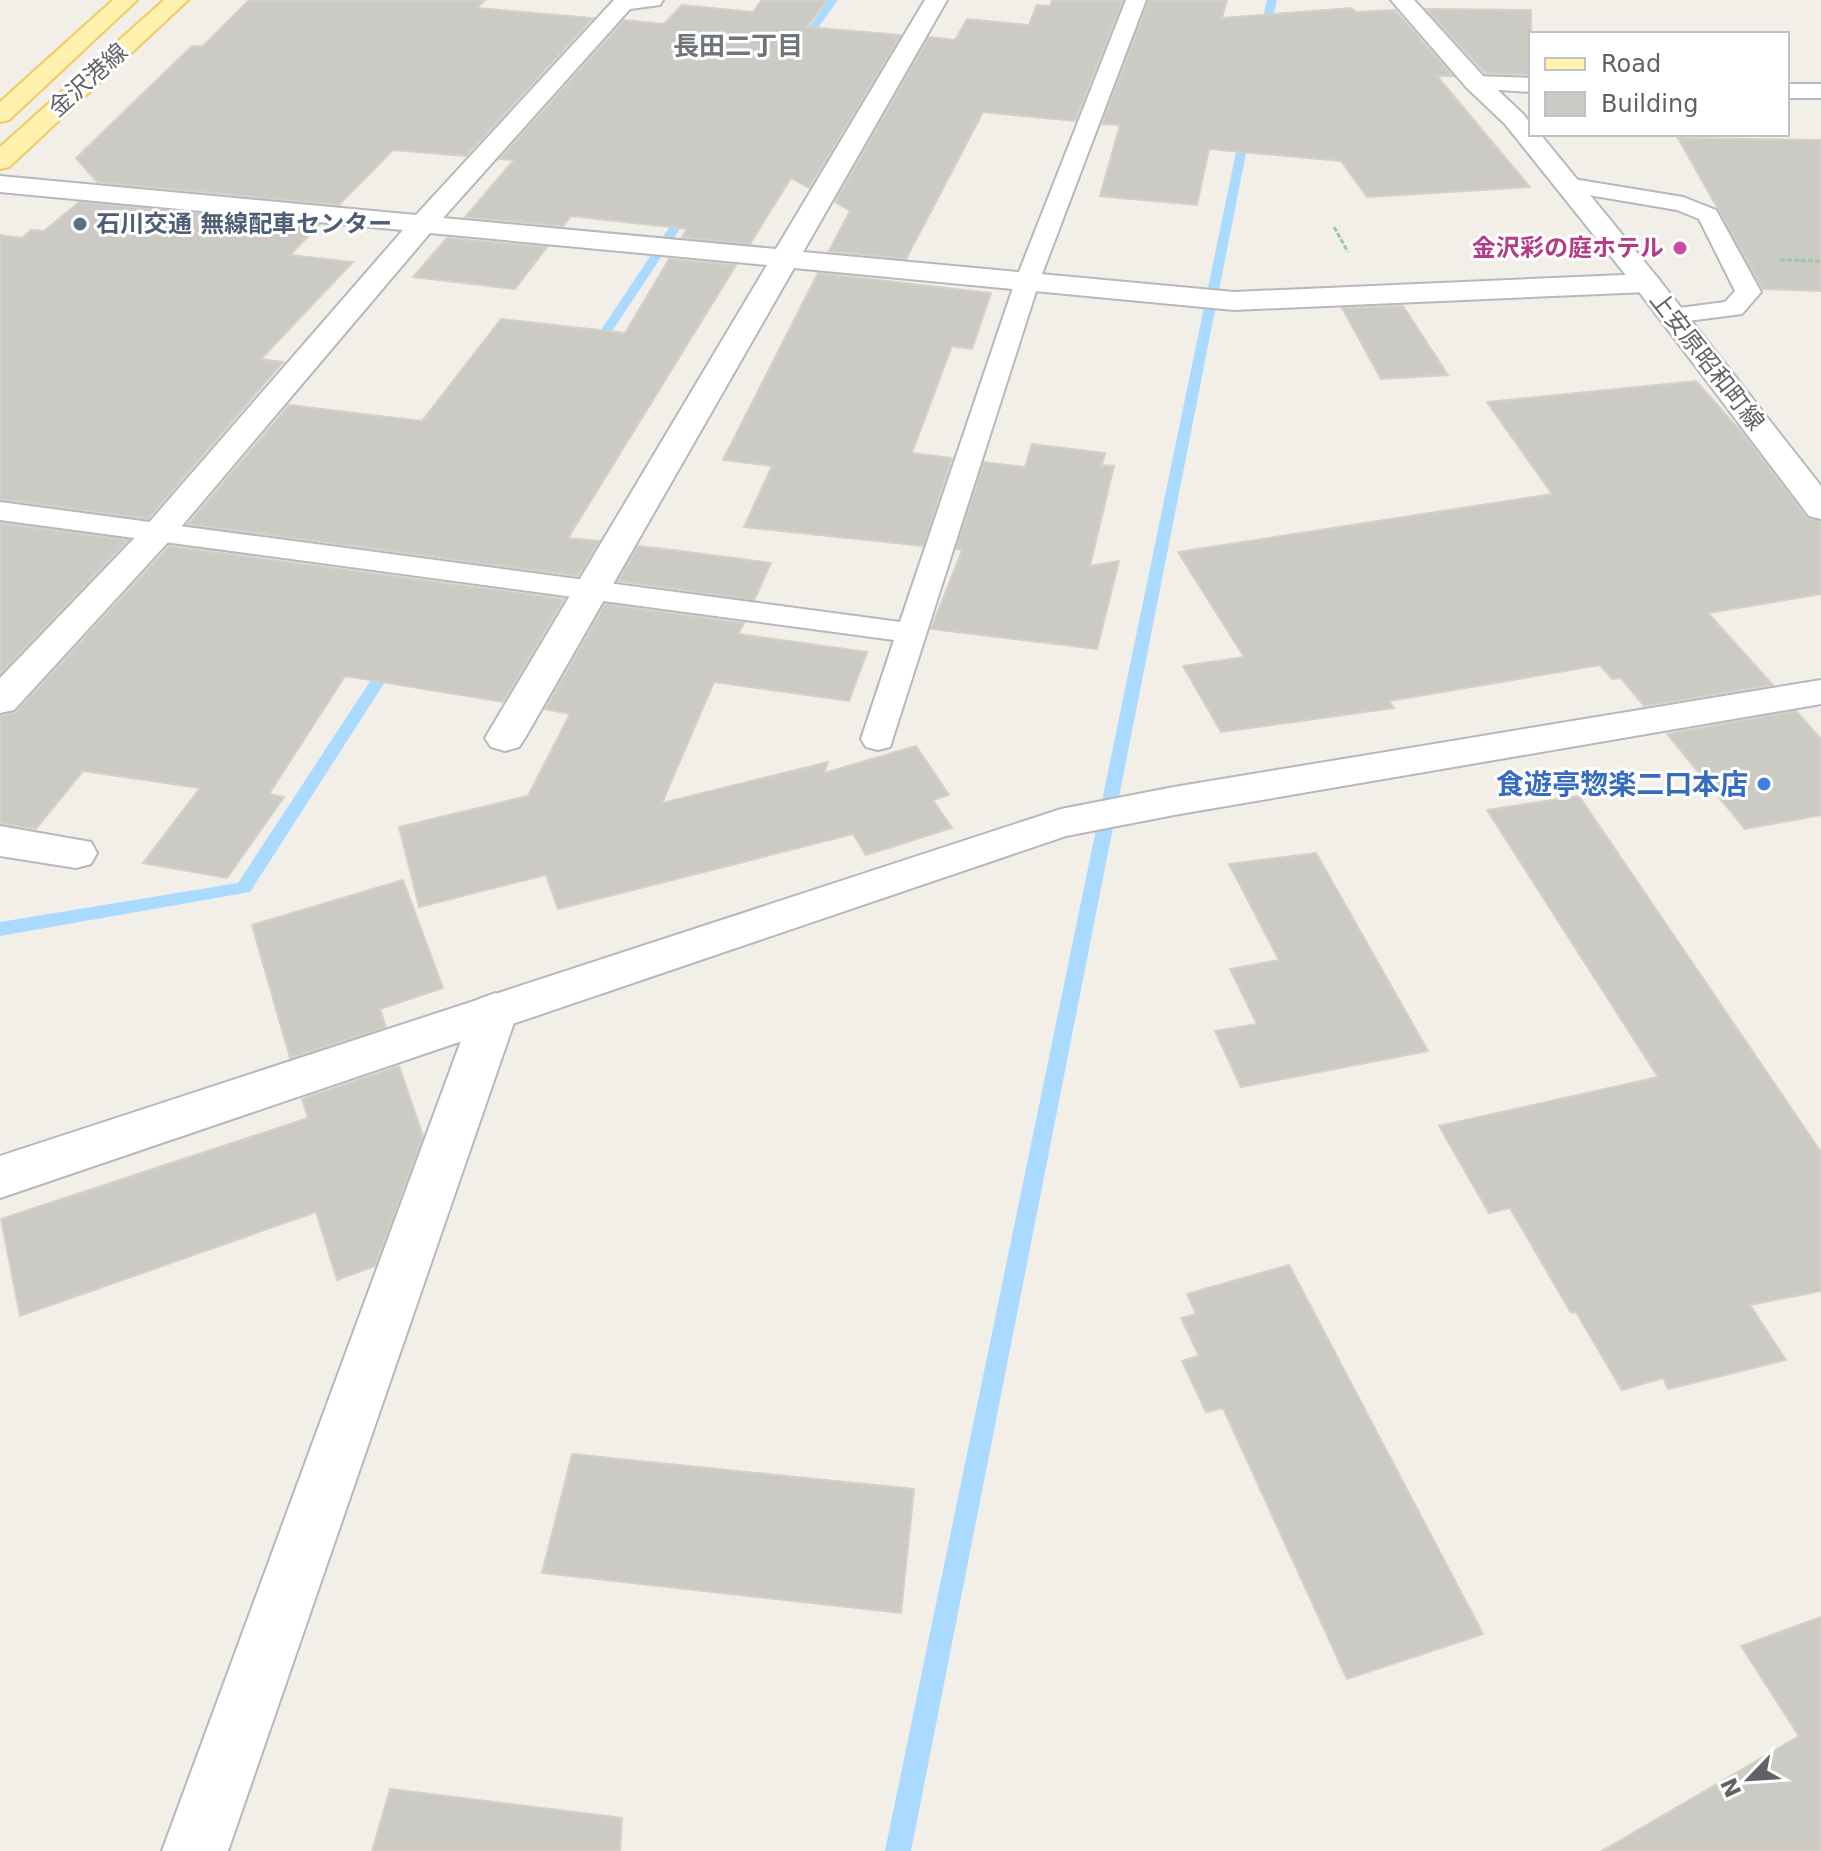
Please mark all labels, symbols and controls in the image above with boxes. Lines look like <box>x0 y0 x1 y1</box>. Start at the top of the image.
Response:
district label: 長田二丁目 <box>673 31 803 61</box>
legend <box>1529 32 1789 136</box>
street label: 金沢港線 <box>43 37 133 123</box>
text: Road <box>1601 50 1661 78</box>
text: Building <box>1601 90 1698 118</box>
place label: 石川交通 無線配車センター <box>96 210 392 238</box>
marker: 石川交通 無線配車センター <box>71 215 89 233</box>
place label: 金沢彩の庭ホテル <box>1472 234 1664 262</box>
marker: 金沢彩の庭ホテル <box>1671 239 1689 257</box>
street label: 上安原昭和町線 <box>1644 286 1770 436</box>
place label: 食遊亭惣楽二口本店 <box>1496 768 1748 801</box>
marker: 食遊亭惣楽二口本店 <box>1755 775 1773 793</box>
north arrow <box>1709 1739 1789 1819</box>
text: N <box>1716 1774 1747 1801</box>

